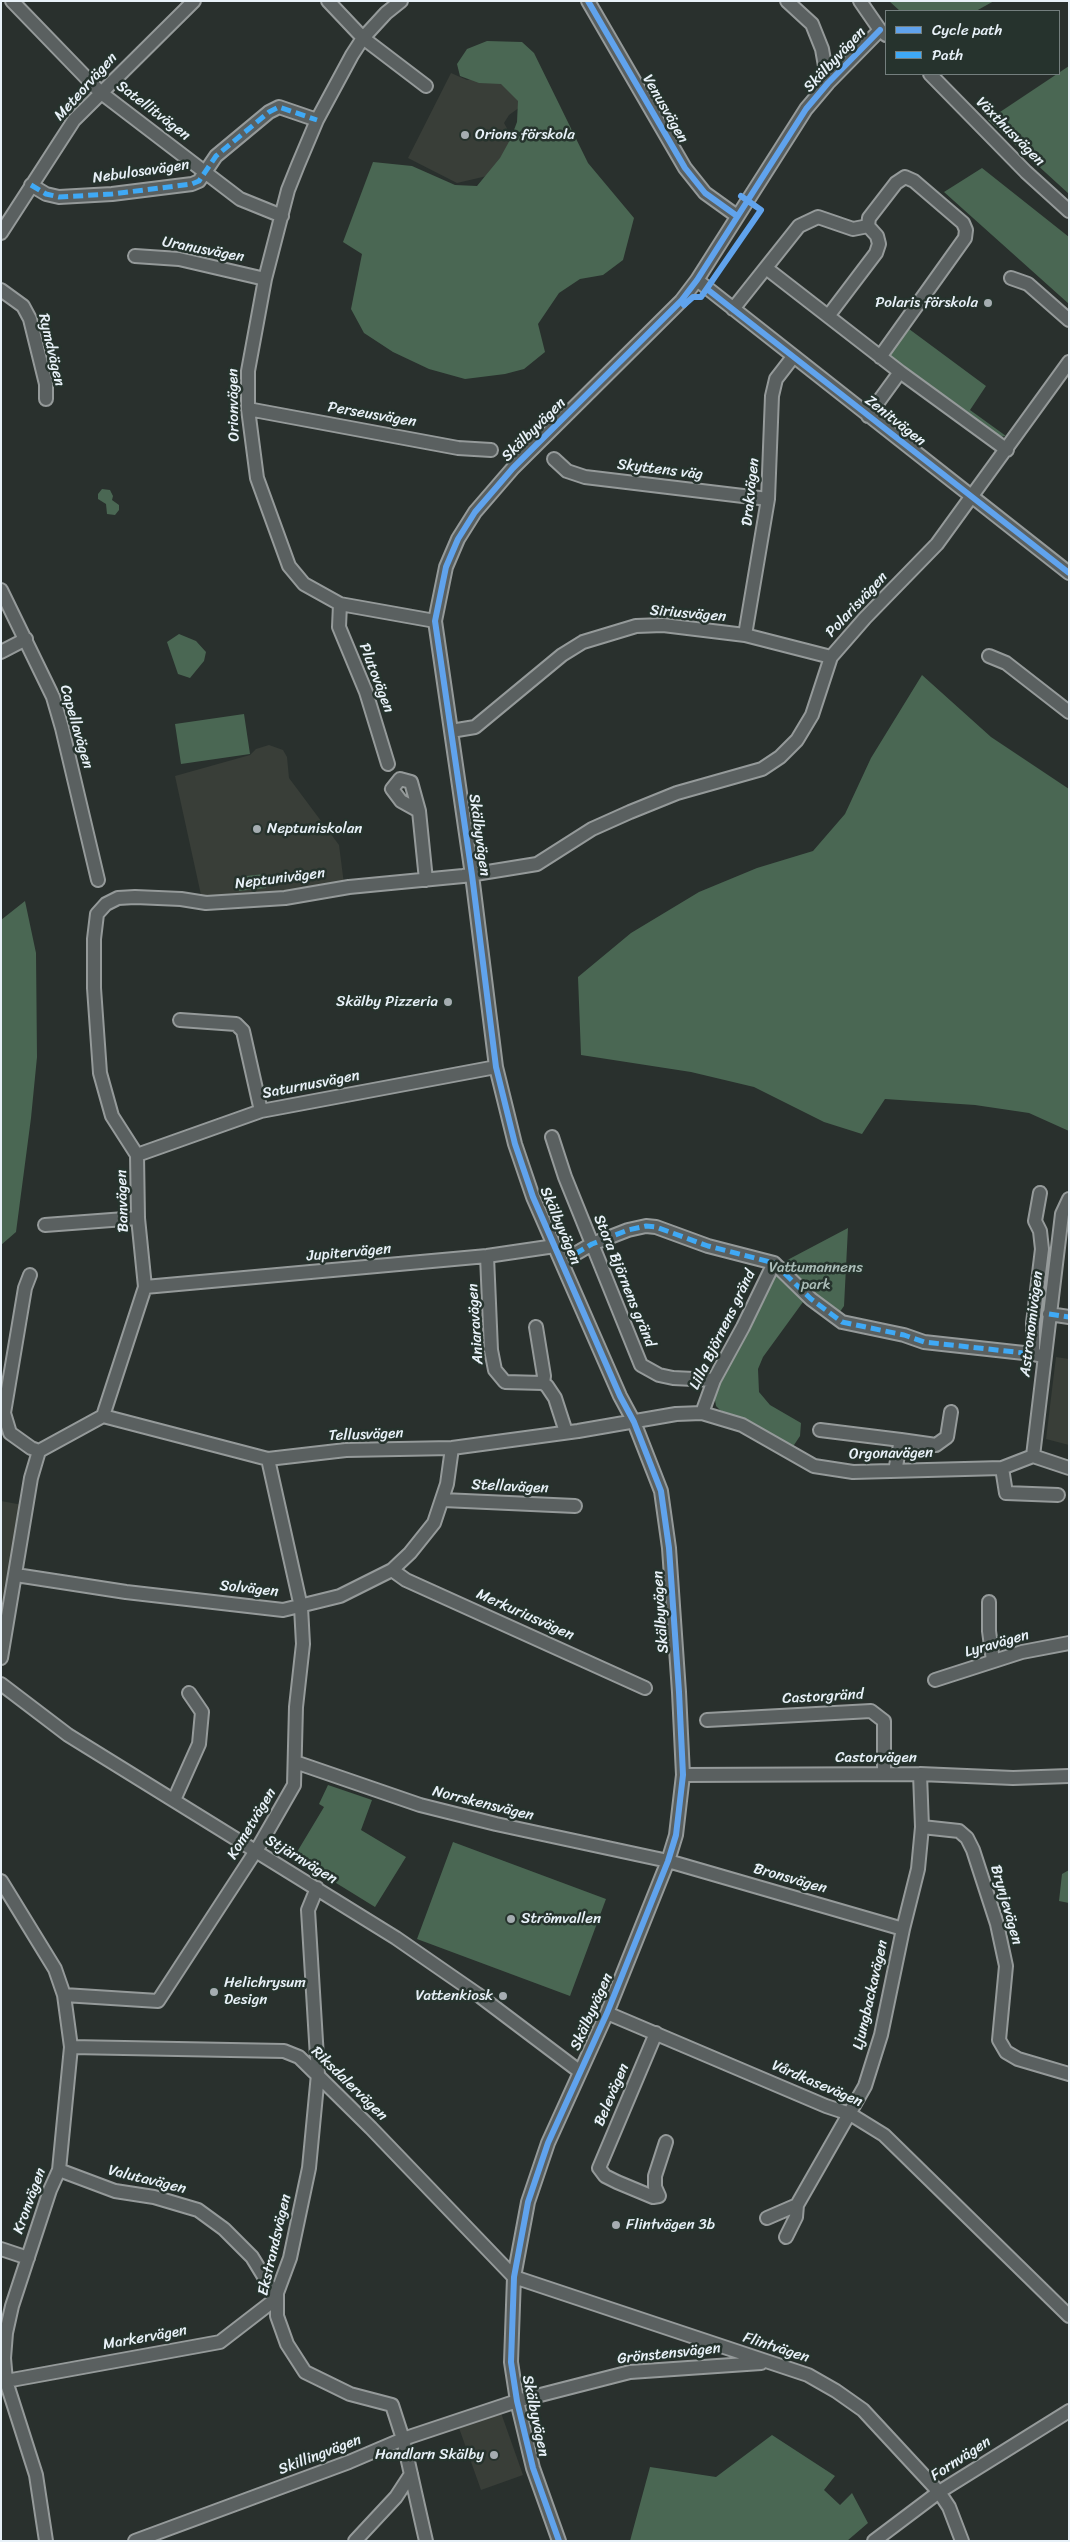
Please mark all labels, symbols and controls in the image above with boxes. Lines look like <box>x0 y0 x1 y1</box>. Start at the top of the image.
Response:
legend <box>885 10 1060 75</box>
text: Cycle path <box>932 17 1002 43</box>
street label: Skälbyvägen <box>800 24 870 96</box>
text: Path <box>932 42 963 68</box>
street label: Meteorvägen <box>51 49 121 125</box>
street label: Venusvägen <box>638 72 692 146</box>
street label: Satellitvägen <box>112 77 194 145</box>
street label: Växthusvägen <box>972 94 1048 170</box>
place label: Orions förskola <box>475 126 575 144</box>
marker: Orions förskola <box>459 129 471 141</box>
street label: Nebulosavägen <box>91 156 191 188</box>
street label: Uranusvägen <box>160 233 246 267</box>
place label: Polaris förskola <box>875 294 978 312</box>
marker: Polaris förskola <box>982 297 994 309</box>
street label: Rymdvägen <box>34 312 68 388</box>
street label: Orionvägen <box>224 368 244 442</box>
street label: Zenitvägen <box>861 392 929 450</box>
street label: Skälbyvägen <box>498 394 570 466</box>
street label: Perseusvägen <box>326 398 418 432</box>
street label: Skyttens väg <box>616 456 704 484</box>
street label: Drakvägen <box>738 457 764 527</box>
street label: Polarisvägen <box>822 569 892 641</box>
street label: Siriusvägen <box>649 602 727 626</box>
street label: Plutovägen <box>355 641 397 715</box>
street label: Capellavägen <box>55 683 97 771</box>
street label: Skälbyvägen <box>464 793 494 877</box>
place label: Neptuniskolan <box>267 820 362 838</box>
marker: Neptuniskolan <box>251 823 263 835</box>
street label: Neptunivägen <box>234 865 326 893</box>
place label: Skälby Pizzeria <box>336 993 438 1011</box>
marker: Skälby Pizzeria <box>442 996 454 1008</box>
street label: Saturnusvägen <box>261 1067 361 1103</box>
street label: Banvägen <box>113 1169 133 1233</box>
street label: Skälbyvägen <box>536 1184 584 1268</box>
street label: Stora Björnens gränd <box>589 1212 659 1350</box>
street label: Jupitervägen <box>306 1240 392 1266</box>
park label: Vattumannens park <box>769 1259 863 1294</box>
street label: Lilla Björnens gränd <box>686 1267 760 1393</box>
street label: Astronomivägen <box>1017 1270 1047 1378</box>
street label: Aniaravägen <box>464 1283 488 1365</box>
street label: Tellusvägen <box>328 1425 404 1445</box>
street label: Orgonavägen <box>849 1444 933 1464</box>
street label: Stellavägen <box>471 1476 549 1498</box>
street label: Skälbyvägen <box>649 1570 673 1654</box>
street label: Solvägen <box>219 1577 279 1601</box>
street label: Merkuriusvägen <box>473 1585 577 1645</box>
street label: Lyravägen <box>963 1626 1031 1662</box>
street label: Castorgränd <box>782 1686 864 1708</box>
street label: Castorvägen <box>835 1749 917 1767</box>
street label: Norrskensvägen <box>430 1783 536 1825</box>
street label: Kometvägen <box>224 1785 280 1863</box>
street label: Stjärnvägen <box>262 1832 340 1888</box>
street label: Bronsvägen <box>751 1860 829 1898</box>
street label: Brynjevägen <box>986 1863 1026 1947</box>
place label: Strömvallen <box>521 1910 601 1928</box>
marker: Strömvallen <box>505 1913 517 1925</box>
street label: Ljungbackavägen <box>850 1938 892 2052</box>
street label: Skälbyvägen <box>567 1970 617 2054</box>
place label: Helichrysum Design <box>224 1974 306 2009</box>
marker: Helichrysum Design <box>208 1986 220 1998</box>
place label: Vattenkiosk <box>416 1987 493 2005</box>
marker: Vattenkiosk <box>497 1990 509 2002</box>
street label: Riksdalervägen <box>307 2043 391 2125</box>
street label: Vårdkasevägen <box>769 2057 865 2111</box>
street label: Belevägen <box>591 2061 633 2129</box>
street label: Valutavägen <box>106 2162 188 2198</box>
street label: Kronvägen <box>10 2166 50 2236</box>
street label: Ekstrandsvägen <box>255 2192 295 2298</box>
place label: Flintvägen 3b <box>626 2216 715 2234</box>
marker: Flintvägen 3b <box>610 2219 622 2231</box>
street label: Markervägen <box>101 2322 189 2354</box>
street label: Flintvägen <box>741 2329 811 2367</box>
street label: Grönstensvägen <box>616 2340 722 2368</box>
street label: Skälbyvägen <box>518 2374 552 2458</box>
street label: Skillingvägen <box>276 2431 364 2479</box>
street label: Fornvägen <box>928 2433 994 2485</box>
place label: Handlarn Skälby <box>375 2446 484 2464</box>
marker: Handlarn Skälby <box>488 2449 500 2461</box>

